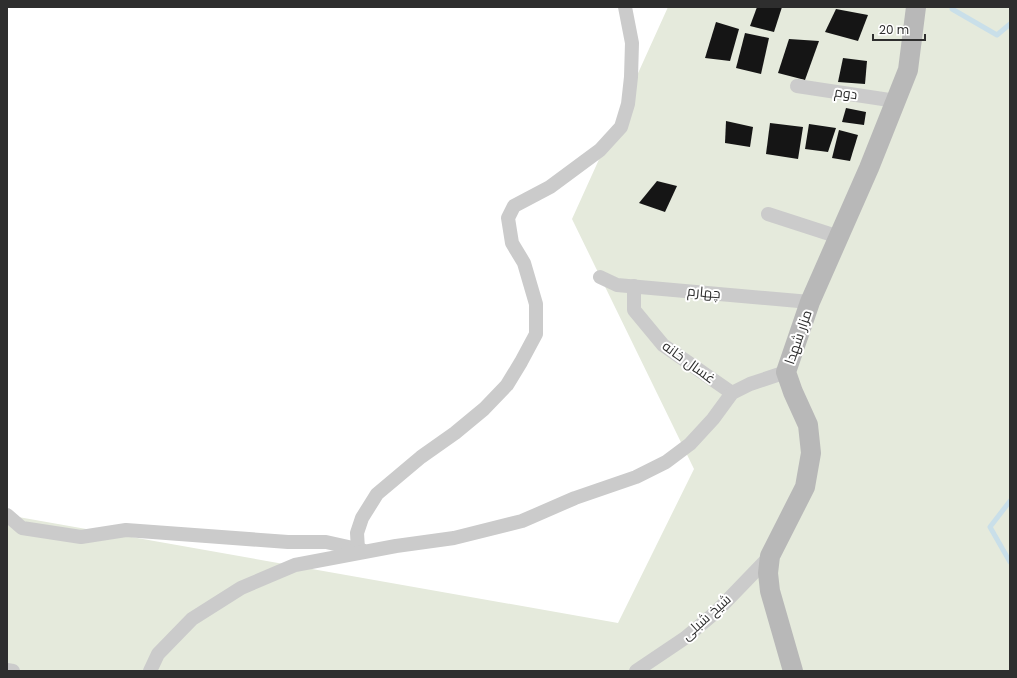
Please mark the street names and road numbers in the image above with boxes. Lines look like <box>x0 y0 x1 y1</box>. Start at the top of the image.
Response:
street label: دوم <box>833 81 859 105</box>
street label: چهارم <box>686 281 722 303</box>
street label: مزار شهدا <box>779 307 817 367</box>
street label: غسال خانه <box>658 336 720 388</box>
street label: شیخ شبلی <box>677 589 735 645</box>

